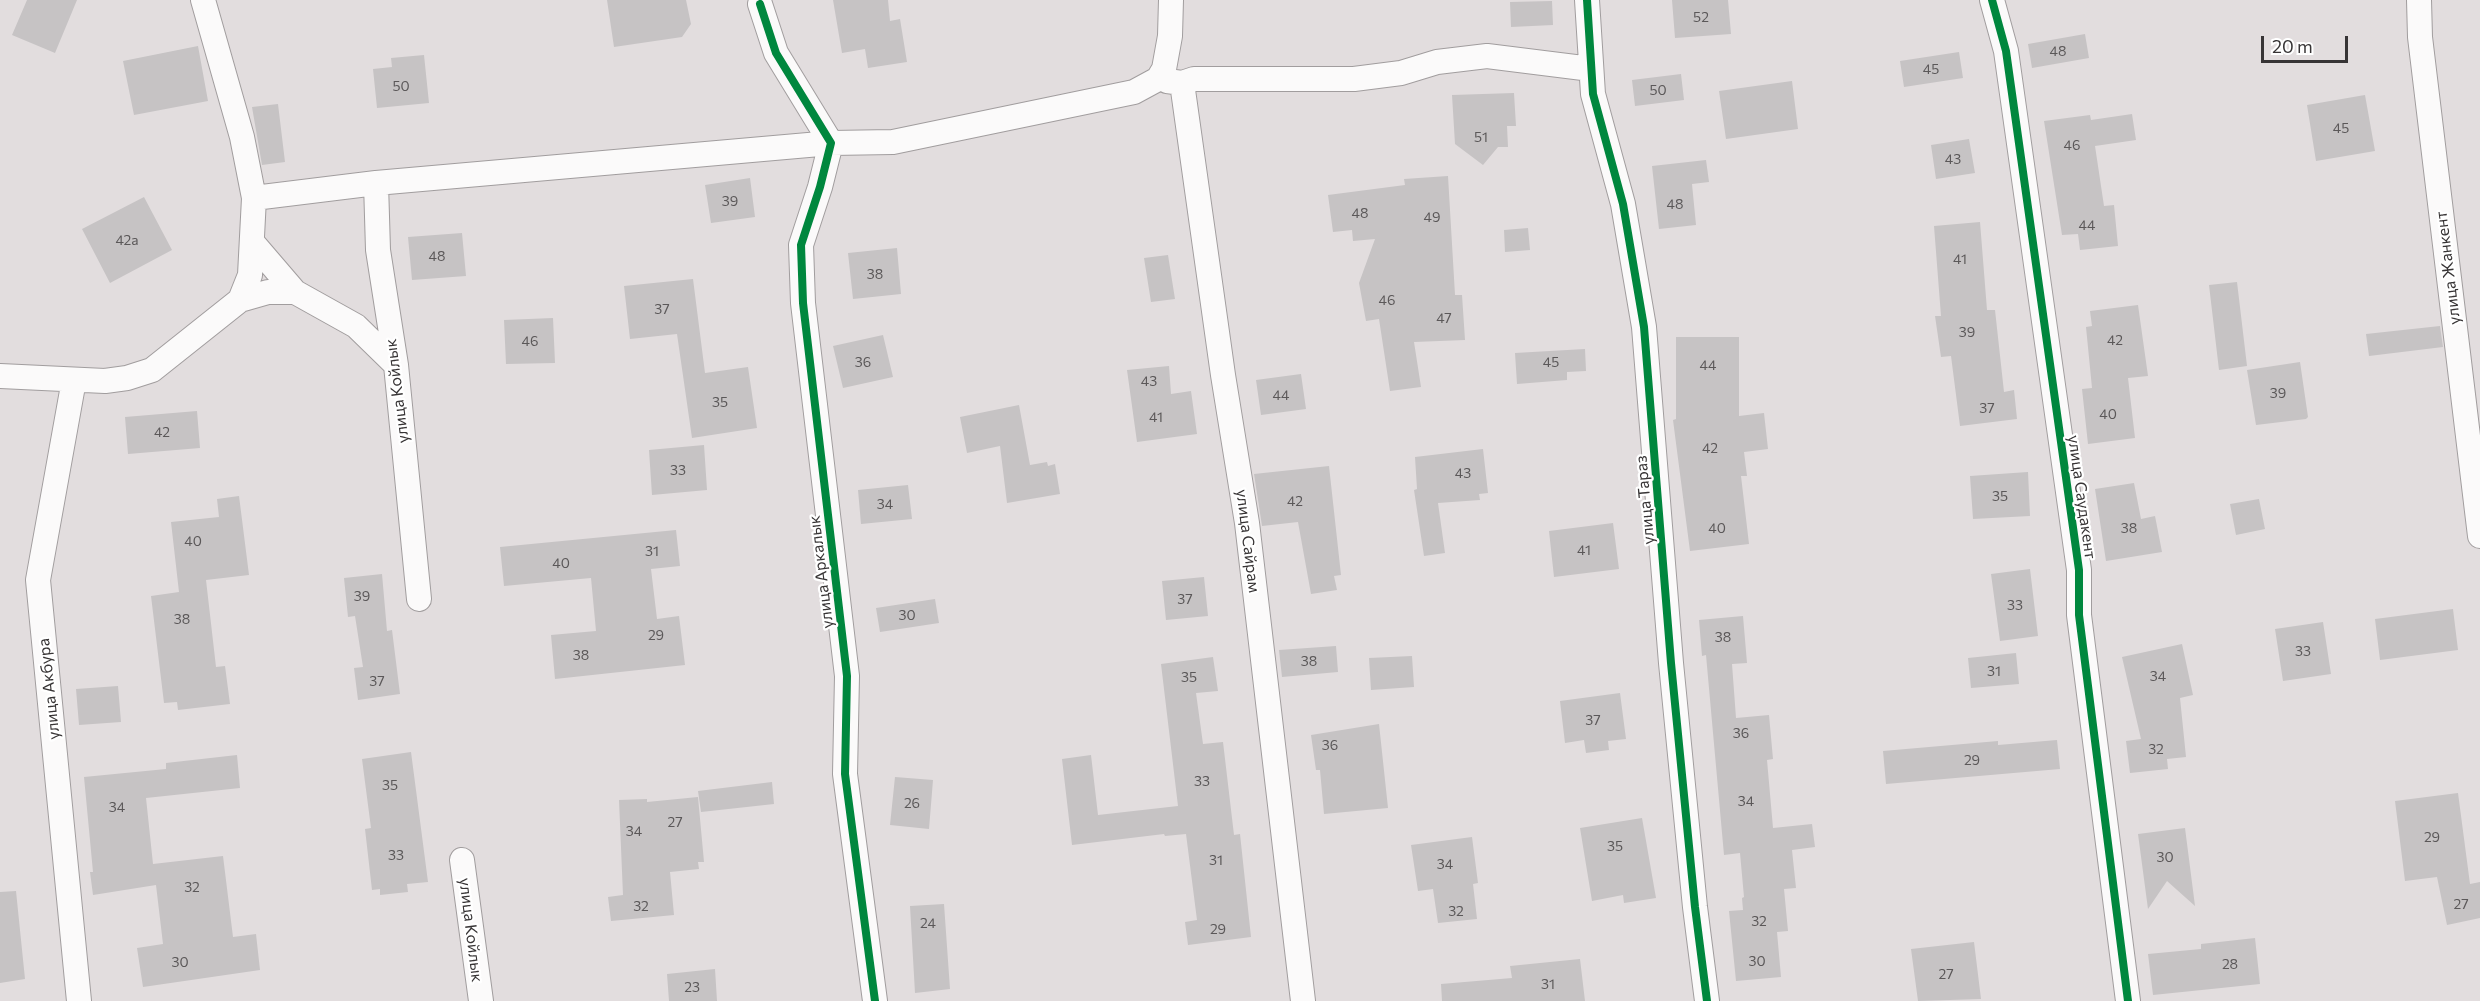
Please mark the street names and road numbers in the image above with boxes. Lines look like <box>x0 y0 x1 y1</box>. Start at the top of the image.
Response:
street label: улица Жанкент <box>2432 210 2464 326</box>
street label: улица Койлык <box>381 338 413 444</box>
street label: улица Саудакент <box>2064 434 2100 560</box>
street label: улица Тараз <box>1632 455 1658 545</box>
street label: улица Сайрам <box>1232 488 1264 594</box>
street label: улица Аркалык <box>805 515 837 629</box>
street label: улица Акбура <box>34 637 64 741</box>
street label: улица Койлык <box>455 877 487 983</box>

